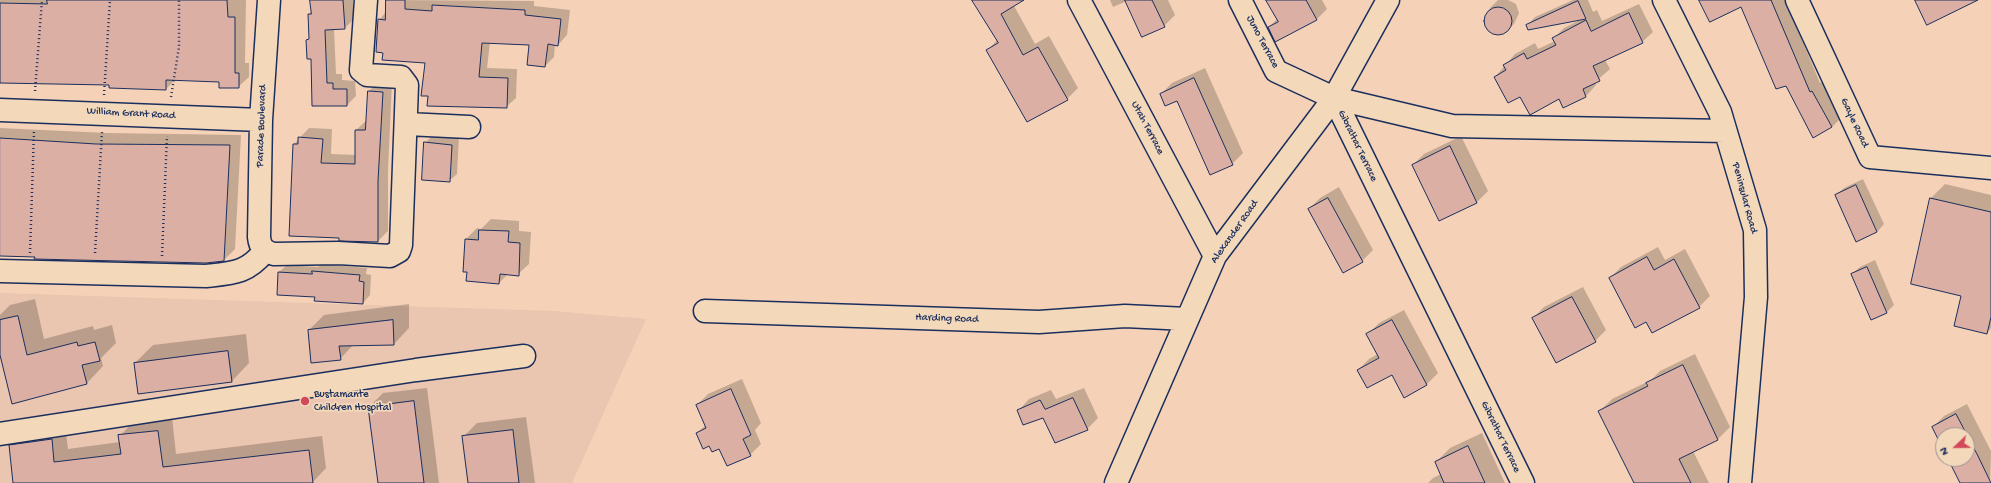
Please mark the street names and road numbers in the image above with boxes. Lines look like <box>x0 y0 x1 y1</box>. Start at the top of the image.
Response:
street label: Juno Terrace <box>1243 13 1281 71</box>
street label: Parade Boulevard <box>254 84 270 168</box>
street label: Gayle Road <box>1837 96 1871 150</box>
street label: Utah Terrace <box>1127 99 1167 157</box>
street label: William Grant Road <box>86 105 176 123</box>
street label: Gibraltar Terrace <box>1334 108 1380 184</box>
street label: Peninsular Road <box>1728 161 1760 235</box>
street label: Alexander Road <box>1208 198 1262 266</box>
street label: Harding Road <box>915 311 979 327</box>
street label: Gibraltar Terrace <box>1477 399 1523 475</box>

